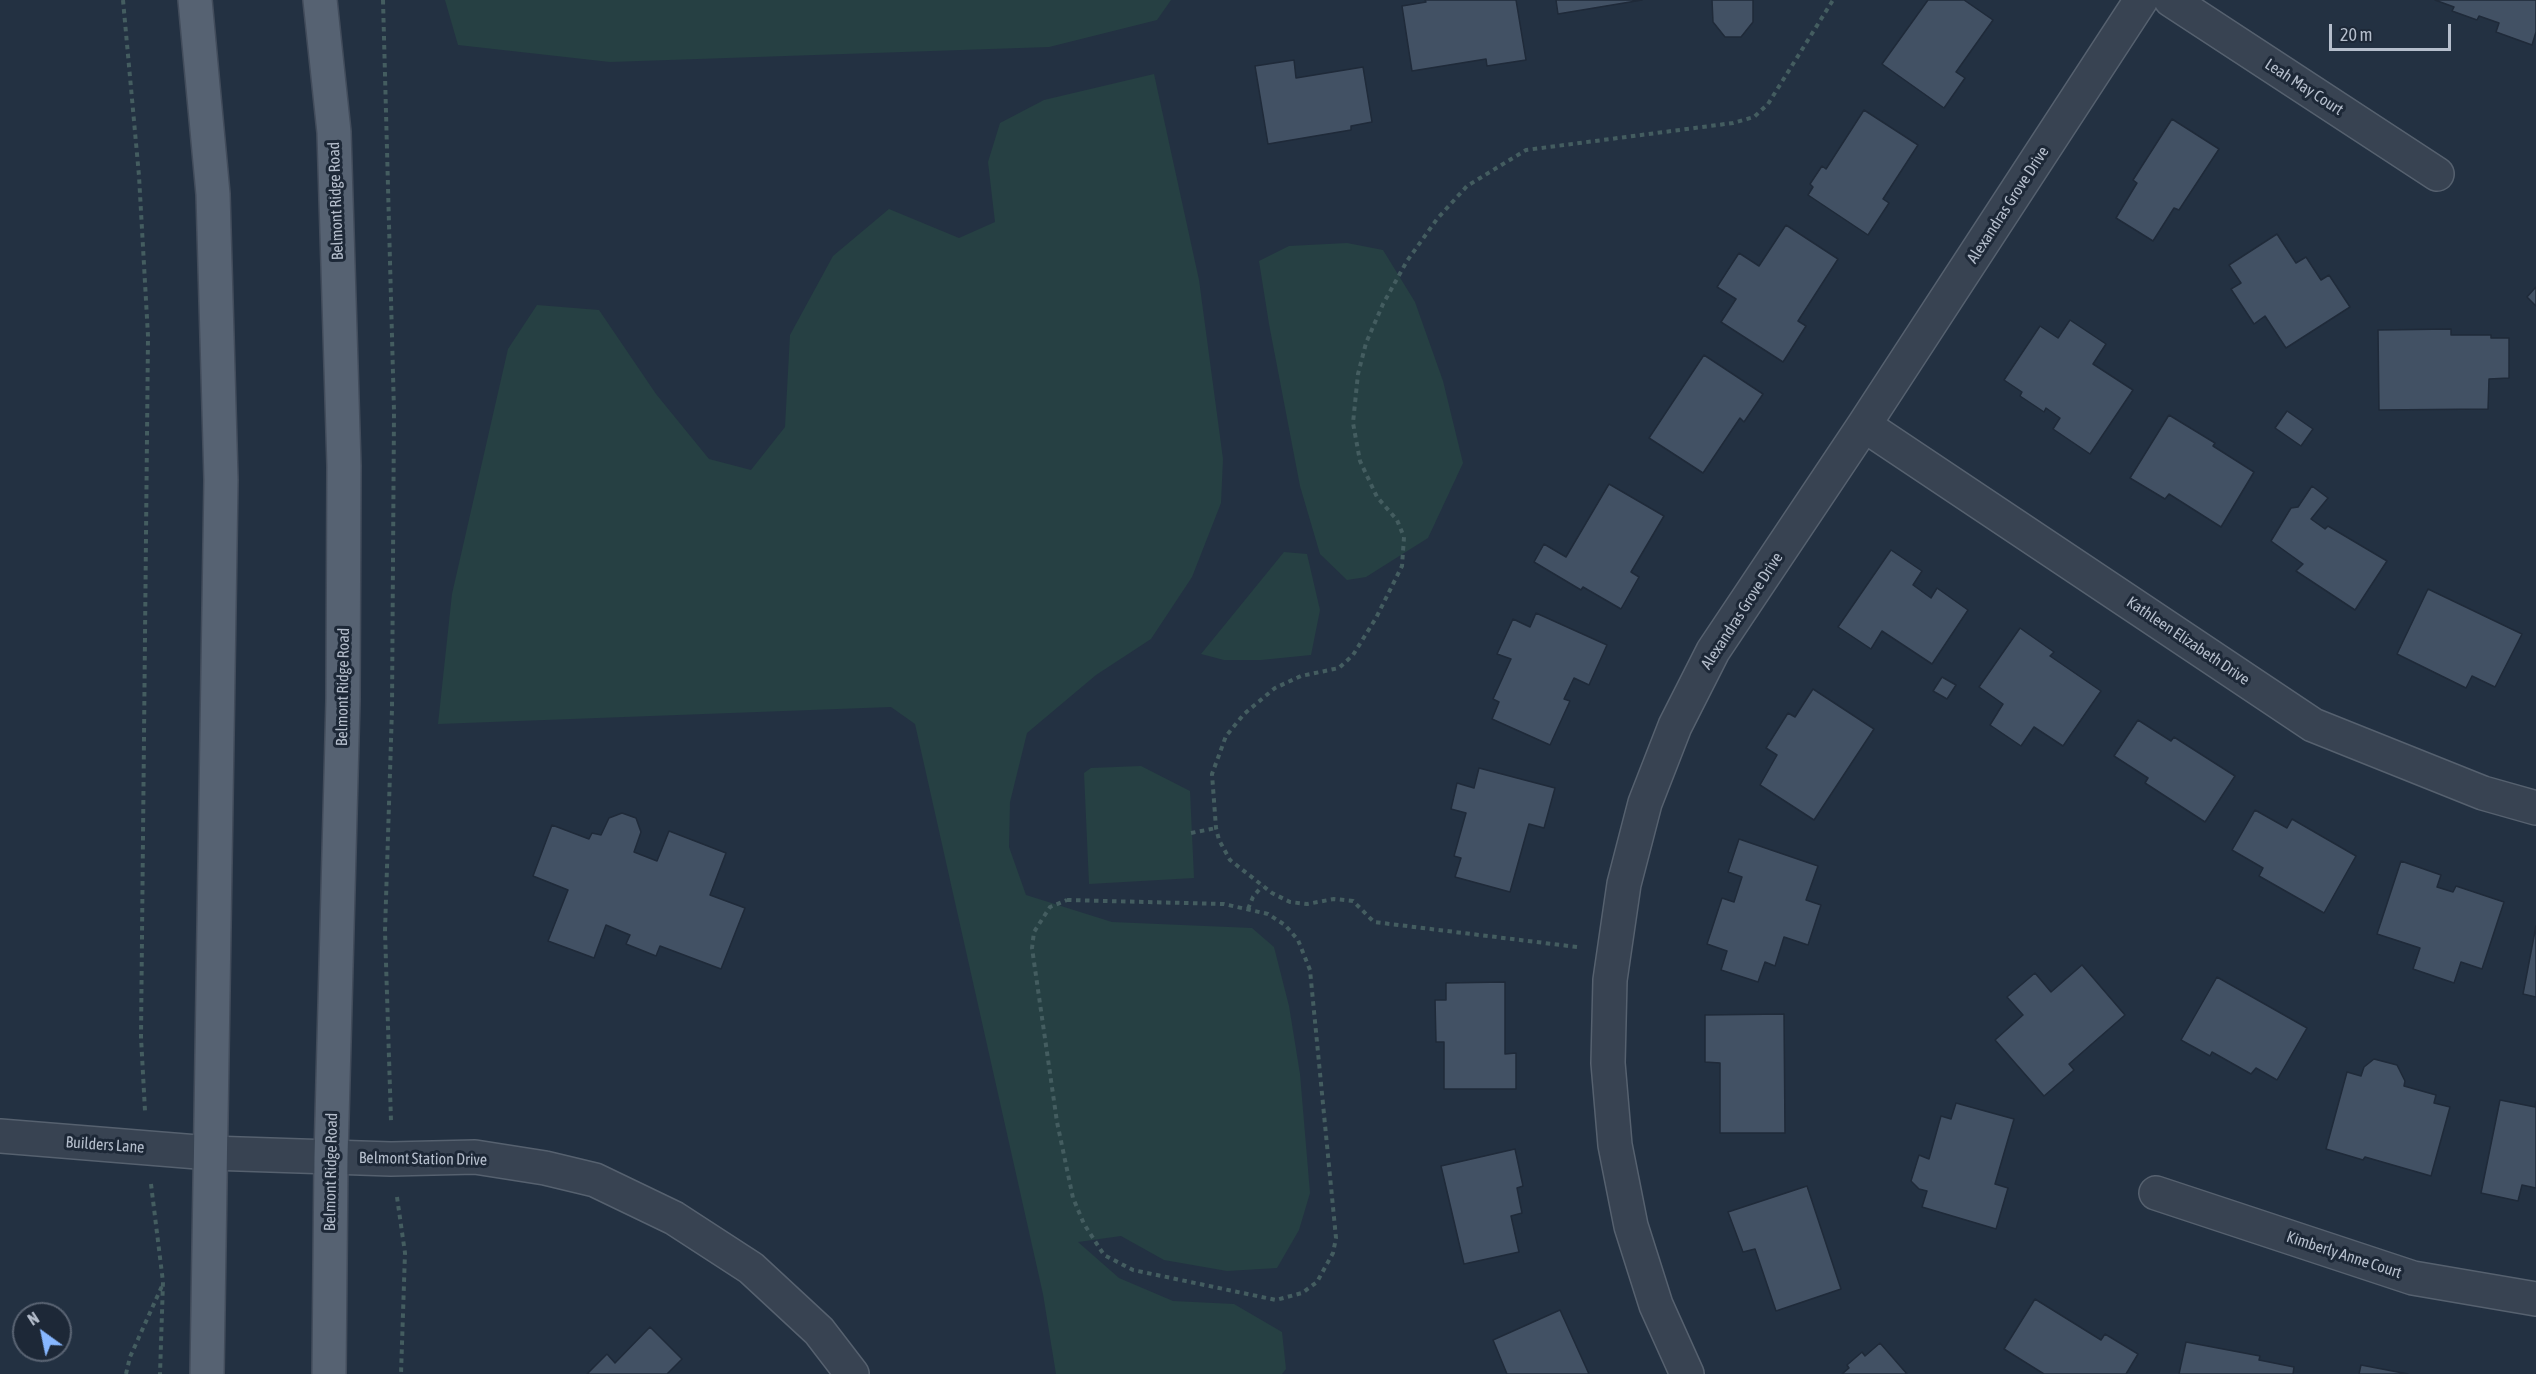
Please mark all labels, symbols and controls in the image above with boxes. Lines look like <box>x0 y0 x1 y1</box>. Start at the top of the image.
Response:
scale bar <box>2332 12 2454 50</box>
text: 20 m <box>2340 24 2372 45</box>
street label: Leah May Court <box>2261 55 2347 119</box>
street label: Belmont Ridge Road <box>324 141 348 261</box>
street label: Alexandras Grove Drive <box>1963 143 2053 267</box>
street label: Alexandras Grove Drive <box>1697 549 1787 673</box>
street label: Kathleen Elizabeth Drive <box>2123 593 2253 689</box>
street label: Belmont Ridge Road <box>332 628 354 746</box>
street label: Belmont Ridge Road <box>320 1113 342 1231</box>
street label: Builders Lane <box>65 1133 145 1157</box>
street label: Belmont Station Drive <box>359 1148 487 1170</box>
street label: Kimberly Anne Court <box>2284 1227 2404 1283</box>
north arrow <box>12 1302 72 1362</box>
text: N <box>24 1308 42 1329</box>

